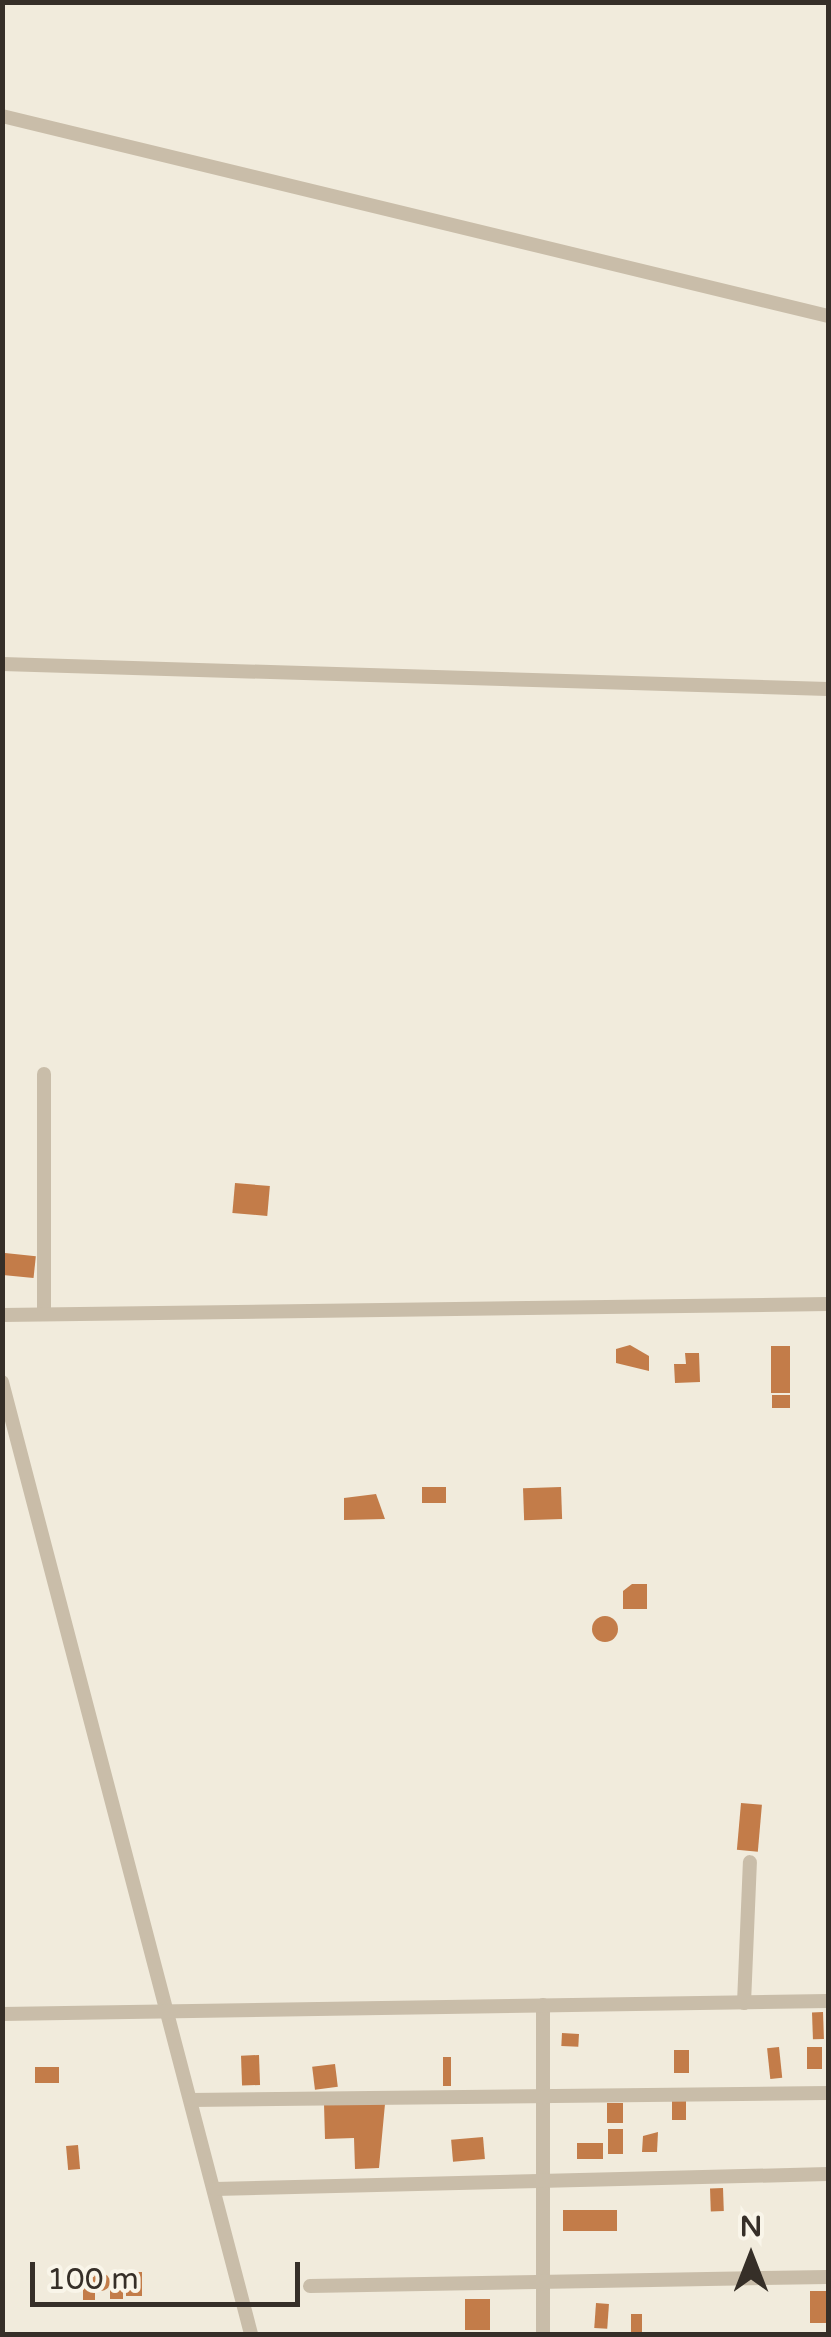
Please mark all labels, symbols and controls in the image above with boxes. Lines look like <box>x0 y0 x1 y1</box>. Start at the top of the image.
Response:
north arrow <box>701 2207 801 2307</box>
text: N <box>740 2210 762 2244</box>
scale bar <box>35 2242 305 2304</box>
text: 100 m <box>47 2261 139 2298</box>

